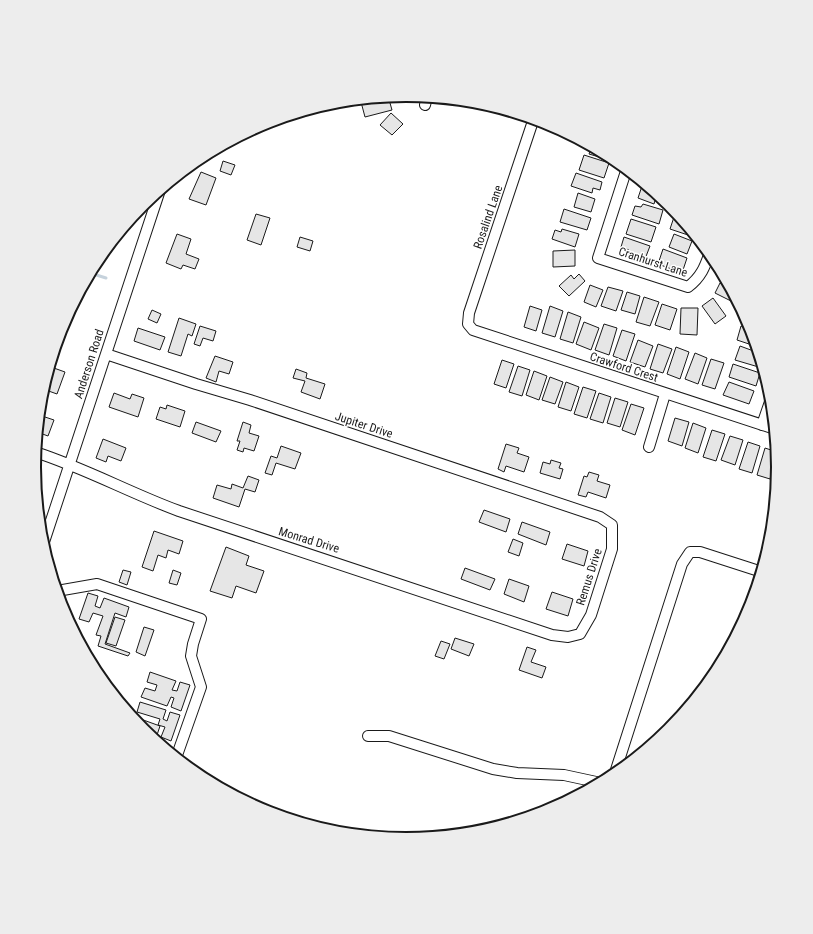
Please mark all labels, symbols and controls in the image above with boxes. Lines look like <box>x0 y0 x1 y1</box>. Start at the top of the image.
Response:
street label: Rosalind Lane <box>471 183 506 251</box>
street label: Cranhurst Lane <box>617 244 690 280</box>
street label: Anderson Road <box>71 327 107 400</box>
street label: Crawford Crest <box>588 349 660 385</box>
street label: Jupiter Drive <box>333 409 395 441</box>
street label: Monrad Drive <box>277 524 341 556</box>
street label: Remus Drive <box>573 546 605 607</box>

